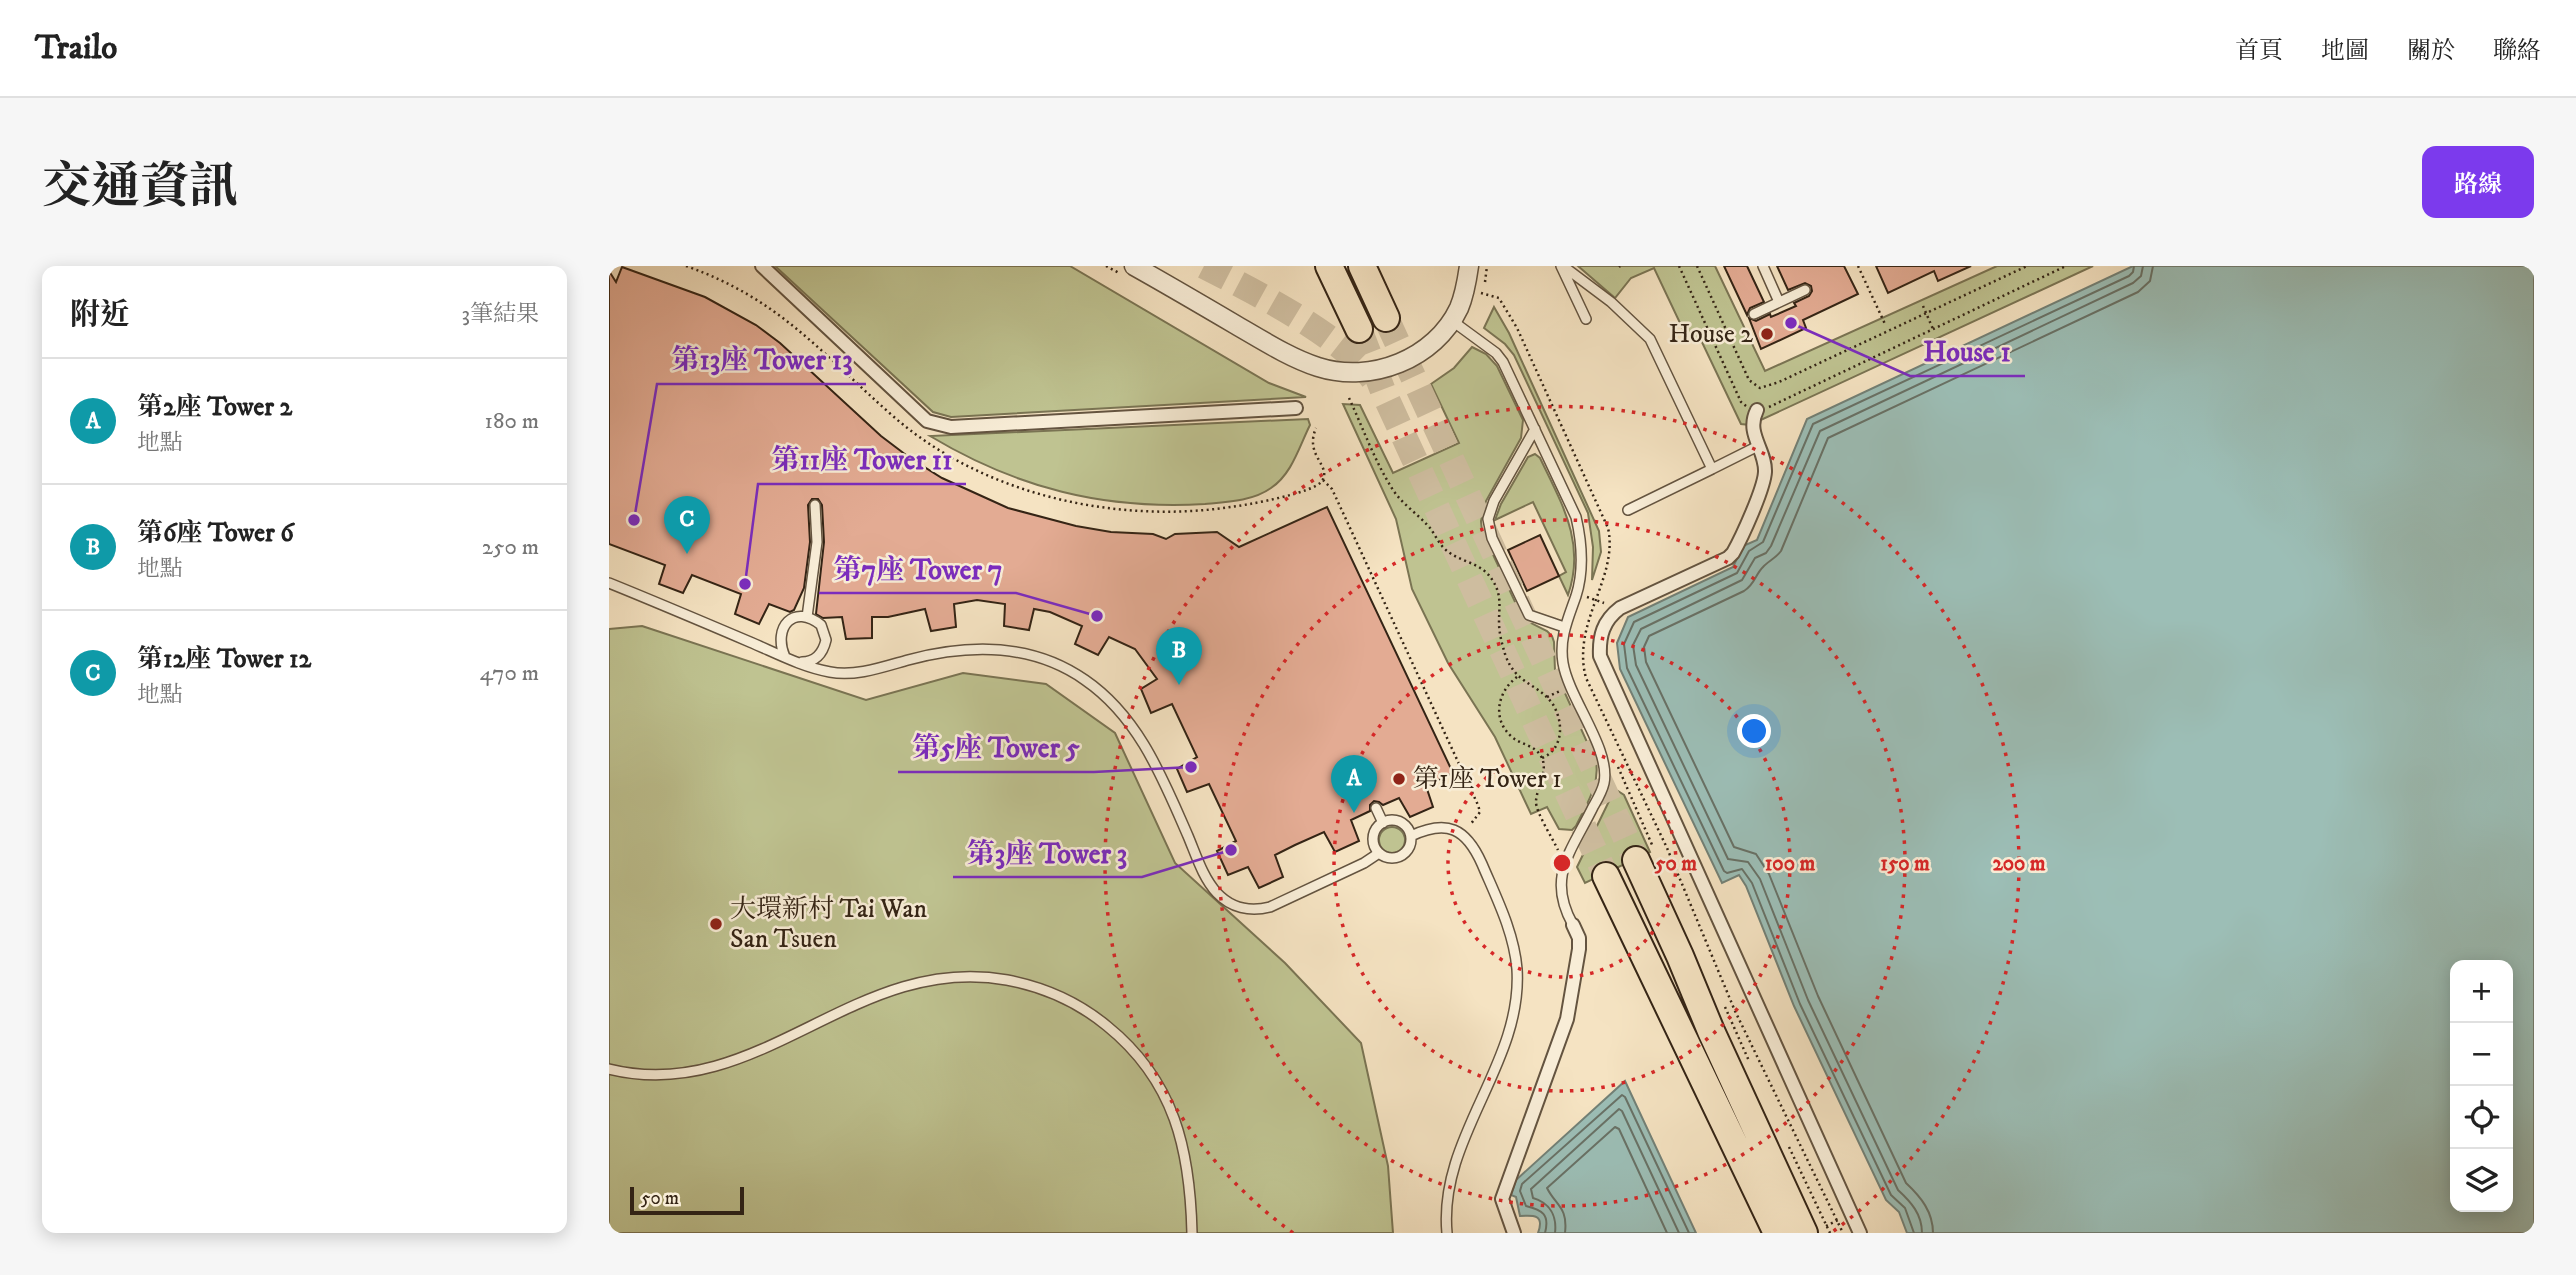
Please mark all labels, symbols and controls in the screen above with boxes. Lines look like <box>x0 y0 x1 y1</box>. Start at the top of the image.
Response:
text: Trailo <box>35 28 117 69</box>
text: 首頁 <box>2235 36 2283 66</box>
text: 地圖 <box>2321 36 2369 66</box>
text: 關於 <box>2407 36 2455 66</box>
text: 聯絡 <box>2493 36 2541 66</box>
button: 路線 <box>2422 146 2534 218</box>
text: 交通資訊 <box>42 157 238 219</box>
text: 附近 <box>70 297 130 334</box>
text: 3筆結果 <box>461 300 539 329</box>
place label: House 2 <box>1669 318 1753 351</box>
marker: House 2 <box>1759 326 1775 342</box>
callout: House 1 <box>1910 327 2025 376</box>
callout: 第13座 Tower 13 <box>657 335 866 384</box>
text: House 1 <box>1923 335 2011 370</box>
text: 第13座 Tower 13 <box>671 343 853 378</box>
text: 第2座 Tower 2 <box>137 391 292 424</box>
text: A <box>86 407 100 436</box>
text: 180 m <box>484 407 539 436</box>
text: 地點 <box>137 429 183 458</box>
callout: 第11座 Tower 11 <box>758 435 966 484</box>
text: 第11座 Tower 11 <box>772 443 952 478</box>
pin: C <box>664 496 710 554</box>
text: 第6座 Tower 6 <box>137 517 294 550</box>
text: B <box>86 533 100 562</box>
text: 250 m <box>482 533 539 562</box>
callout: 第7座 Tower 7 <box>819 544 1016 593</box>
text: 第7座 Tower 7 <box>833 553 1003 588</box>
text: 地點 <box>137 555 183 584</box>
pin: B <box>1156 627 1202 685</box>
text: 第12座 Tower 12 <box>137 643 311 676</box>
text: C <box>85 659 101 688</box>
text: 470 m <box>480 659 539 688</box>
text: 地點 <box>137 681 183 710</box>
your location <box>1737 714 1771 748</box>
callout: 第5座 Tower 5 <box>898 723 1094 772</box>
text: 第5座 Tower 5 <box>912 731 1080 766</box>
pin: A <box>1331 755 1377 813</box>
place label: 第1座 Tower 1 <box>1413 763 1562 796</box>
marker: 第1座 Tower 1 <box>1391 771 1407 787</box>
callout: 第3座 Tower 3 <box>953 828 1142 877</box>
text: 第3座 Tower 3 <box>967 837 1127 872</box>
centre of rings <box>1550 851 1574 875</box>
text: 50 m <box>1654 851 1697 877</box>
text: 100 m <box>1765 851 1815 877</box>
text: 150 m <box>1880 851 1930 877</box>
text: 200 m <box>1992 851 2046 877</box>
place label: 大環新村 Tai Wan San Tsuen <box>730 893 928 956</box>
marker: 大環新村 Tai Wan San Tsuen <box>708 916 724 932</box>
map controls <box>2450 960 2513 1212</box>
button: + <box>2450 960 2513 1023</box>
button: − <box>2450 1023 2513 1086</box>
button: locate <box>2450 1086 2513 1149</box>
button: layers <box>2450 1149 2513 1212</box>
scale bar <box>630 1184 744 1216</box>
text: 50 m <box>641 1187 679 1210</box>

